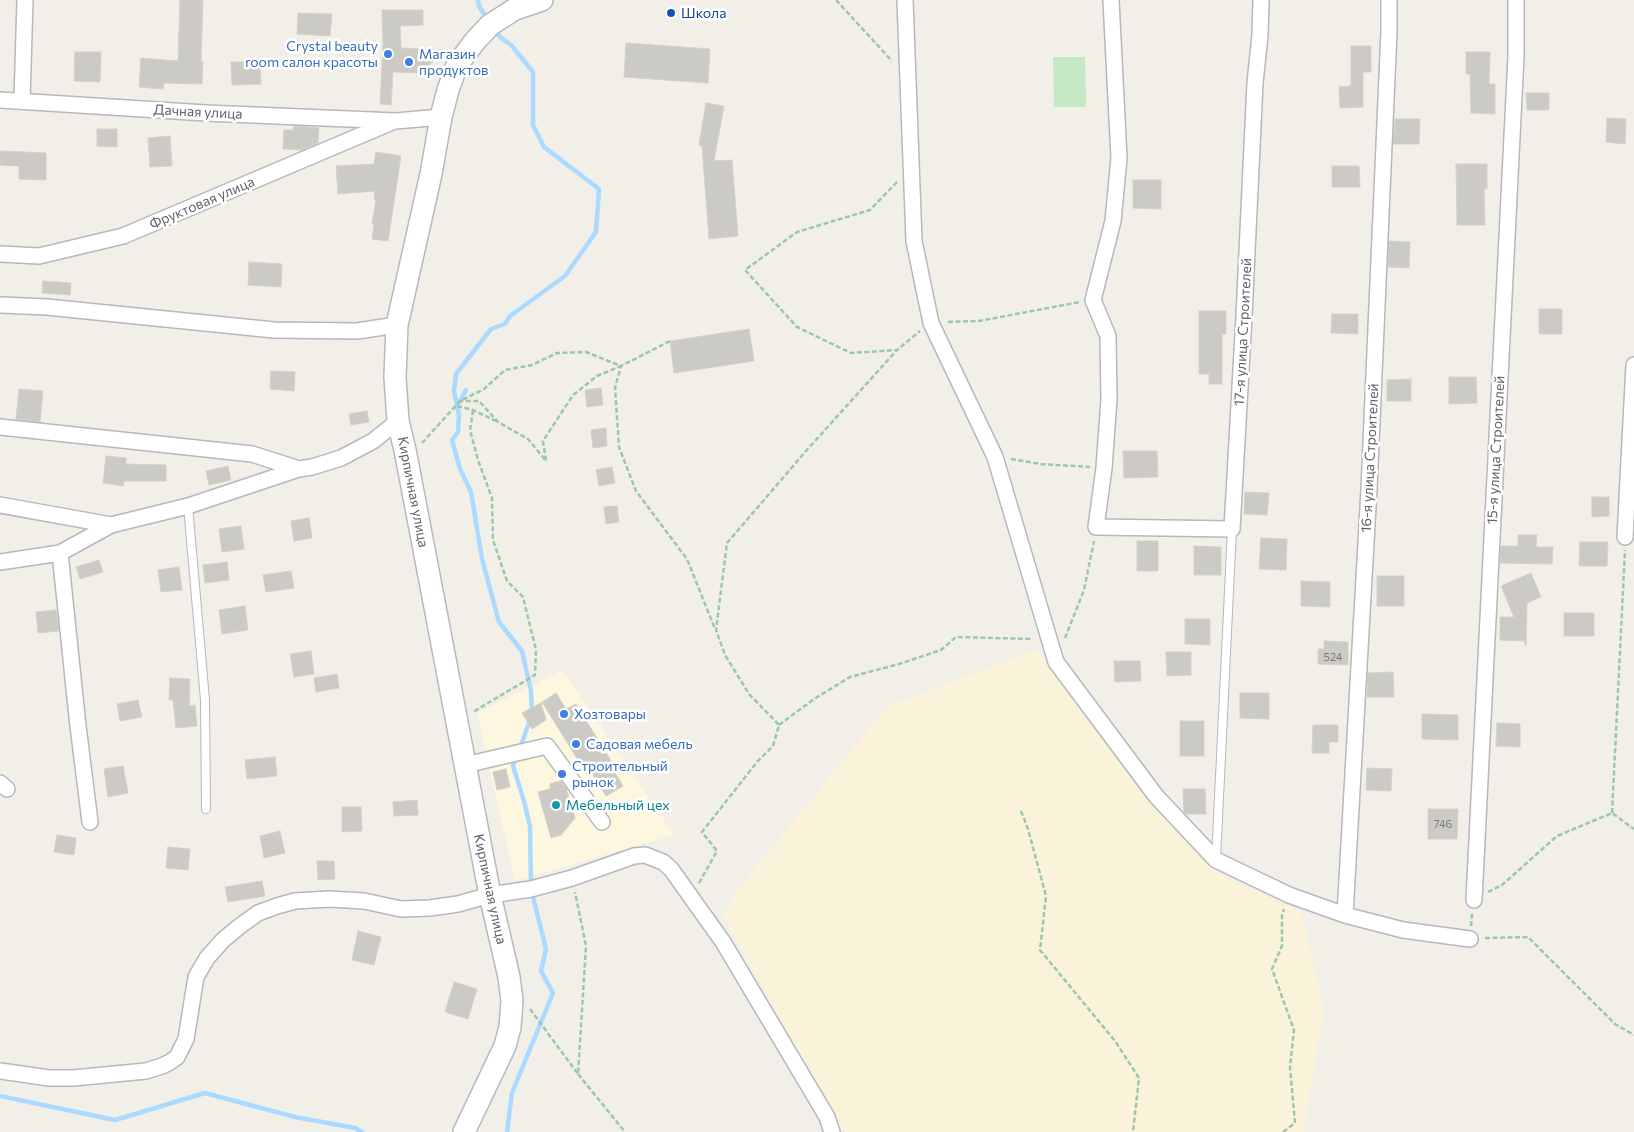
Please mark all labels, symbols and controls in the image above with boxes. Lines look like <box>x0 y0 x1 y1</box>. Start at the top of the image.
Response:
place label: Школа <box>681 5 726 21</box>
marker: Школа <box>665 7 677 19</box>
place label: Crystal beauty room салон красоты <box>245 38 378 70</box>
place label: Магазин продуктов <box>419 46 489 78</box>
marker: Crystal beauty room салон красоты <box>382 48 394 60</box>
marker: Магазин продуктов <box>403 56 415 68</box>
street label: Дачная улица <box>153 101 243 123</box>
street label: Фруктовая улица <box>147 173 257 233</box>
street label: 17-я улица Строителей <box>1231 258 1255 406</box>
street label: 15-я улица Строителей <box>1484 375 1508 525</box>
street label: 16-я улица Строителей <box>1358 383 1382 533</box>
street label: Кирпичная улица <box>394 435 432 549</box>
house number: 524 <box>1324 650 1342 664</box>
place label: Хозтовары <box>574 706 646 722</box>
marker: Хозтовары <box>558 708 570 720</box>
place label: Садовая мебель <box>586 736 693 752</box>
marker: Садовая мебель <box>570 738 582 750</box>
place label: Строительный рынок <box>572 758 668 790</box>
marker: Строительный рынок <box>556 768 568 780</box>
place label: Мебельный цех <box>566 797 670 813</box>
marker: Мебельный цех <box>550 799 562 811</box>
house number: 746 <box>1434 817 1452 831</box>
street label: Кирпичная улица <box>470 832 510 946</box>

